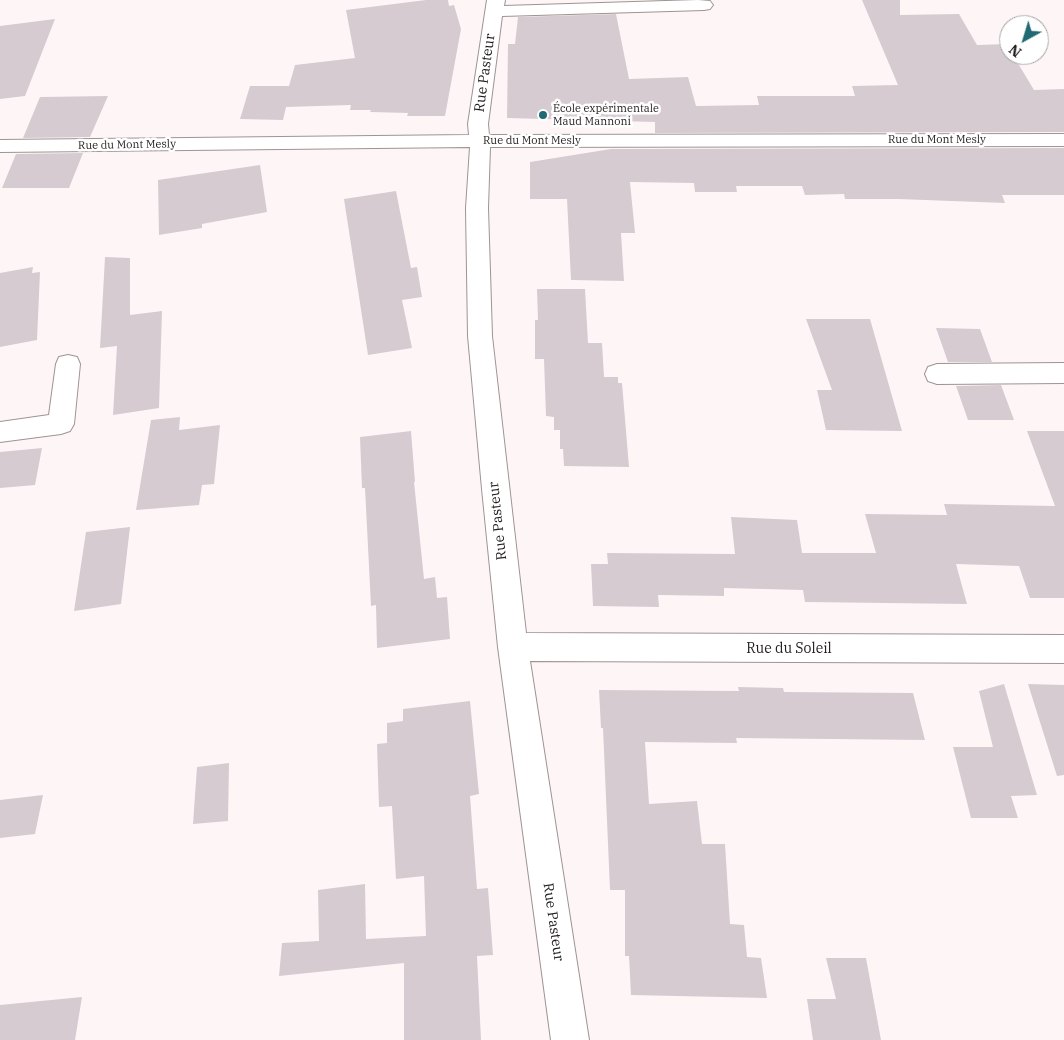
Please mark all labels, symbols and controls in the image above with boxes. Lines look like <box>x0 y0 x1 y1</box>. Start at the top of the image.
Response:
north arrow <box>999 15 1049 65</box>
street label: Rue Pasteur <box>471 33 499 113</box>
text: N <box>1005 40 1025 61</box>
place label: École expérimentale Maud Mannoni <box>553 102 659 128</box>
marker: École expérimentale Maud Mannoni <box>537 109 549 121</box>
street label: Rue du Mont Mesly <box>888 133 986 147</box>
street label: Rue du Mont Mesly <box>483 134 581 148</box>
street label: Rue du Mont Mesly <box>78 138 176 152</box>
street label: Rue Pasteur <box>486 481 510 561</box>
street label: Rue du Soleil <box>746 641 832 657</box>
street label: Rue Pasteur <box>539 882 567 962</box>

